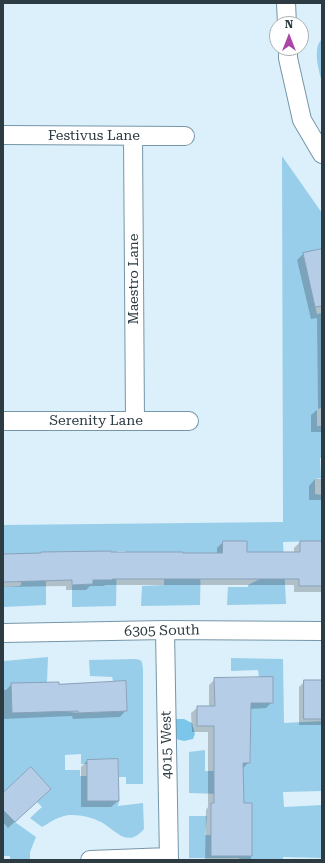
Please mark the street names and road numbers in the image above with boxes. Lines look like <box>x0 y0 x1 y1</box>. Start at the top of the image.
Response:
street label: Festivus Lane <box>48 128 140 144</box>
street label: Maestro Lane <box>126 233 142 325</box>
street label: Serenity Lane <box>49 413 143 429</box>
street label: 6305 South <box>124 622 200 640</box>
street label: 4015 West <box>158 711 176 779</box>

